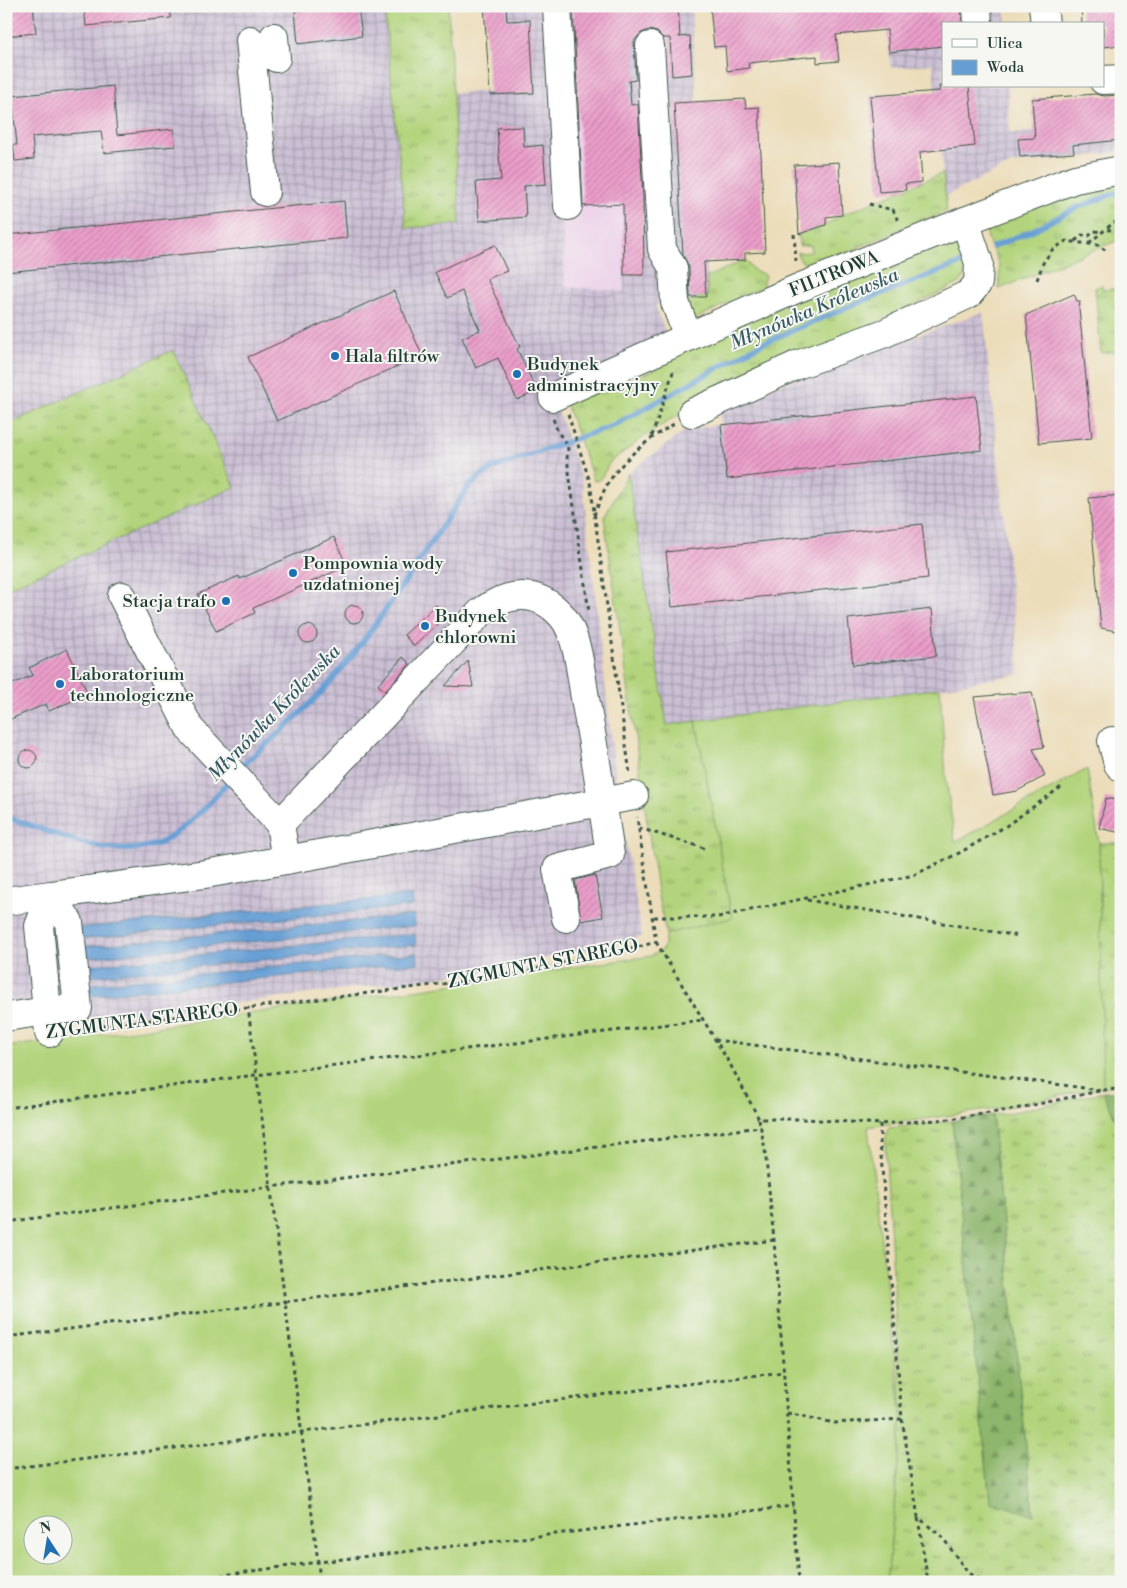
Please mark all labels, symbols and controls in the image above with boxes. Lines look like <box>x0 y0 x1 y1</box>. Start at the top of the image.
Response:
legend <box>942 22 1104 88</box>
text: Ulica <box>987 34 1023 53</box>
text: Woda <box>986 58 1025 77</box>
street label: FILTROWA <box>786 245 883 302</box>
water label: Młynówka Królewska <box>726 262 902 355</box>
place label: Hala filtrów <box>345 345 440 368</box>
marker: Hala filtrów <box>329 350 341 362</box>
place label: Budynek administracyjny <box>526 353 659 397</box>
marker: Budynek administracyjny <box>511 368 523 380</box>
place label: Pompownia wody uzdatnionej <box>303 552 444 596</box>
marker: Pompownia wody uzdatnionej <box>287 567 299 579</box>
place label: Stacja trafo <box>123 590 216 613</box>
marker: Stacja trafo <box>220 595 232 607</box>
place label: Budynek chlorowni <box>434 605 517 649</box>
marker: Budynek chlorowni <box>419 620 431 632</box>
water label: Młynówka Królewska <box>203 639 346 786</box>
place label: Laboratorium technologiczne <box>70 663 194 707</box>
marker: Laboratorium technologiczne <box>54 678 66 690</box>
street label: ZYGMUNTA STAREGO <box>446 934 640 994</box>
street label: ZYGMUNTA STAREGO <box>45 998 239 1044</box>
north arrow <box>22 1516 72 1566</box>
text: N <box>38 1518 53 1538</box>

